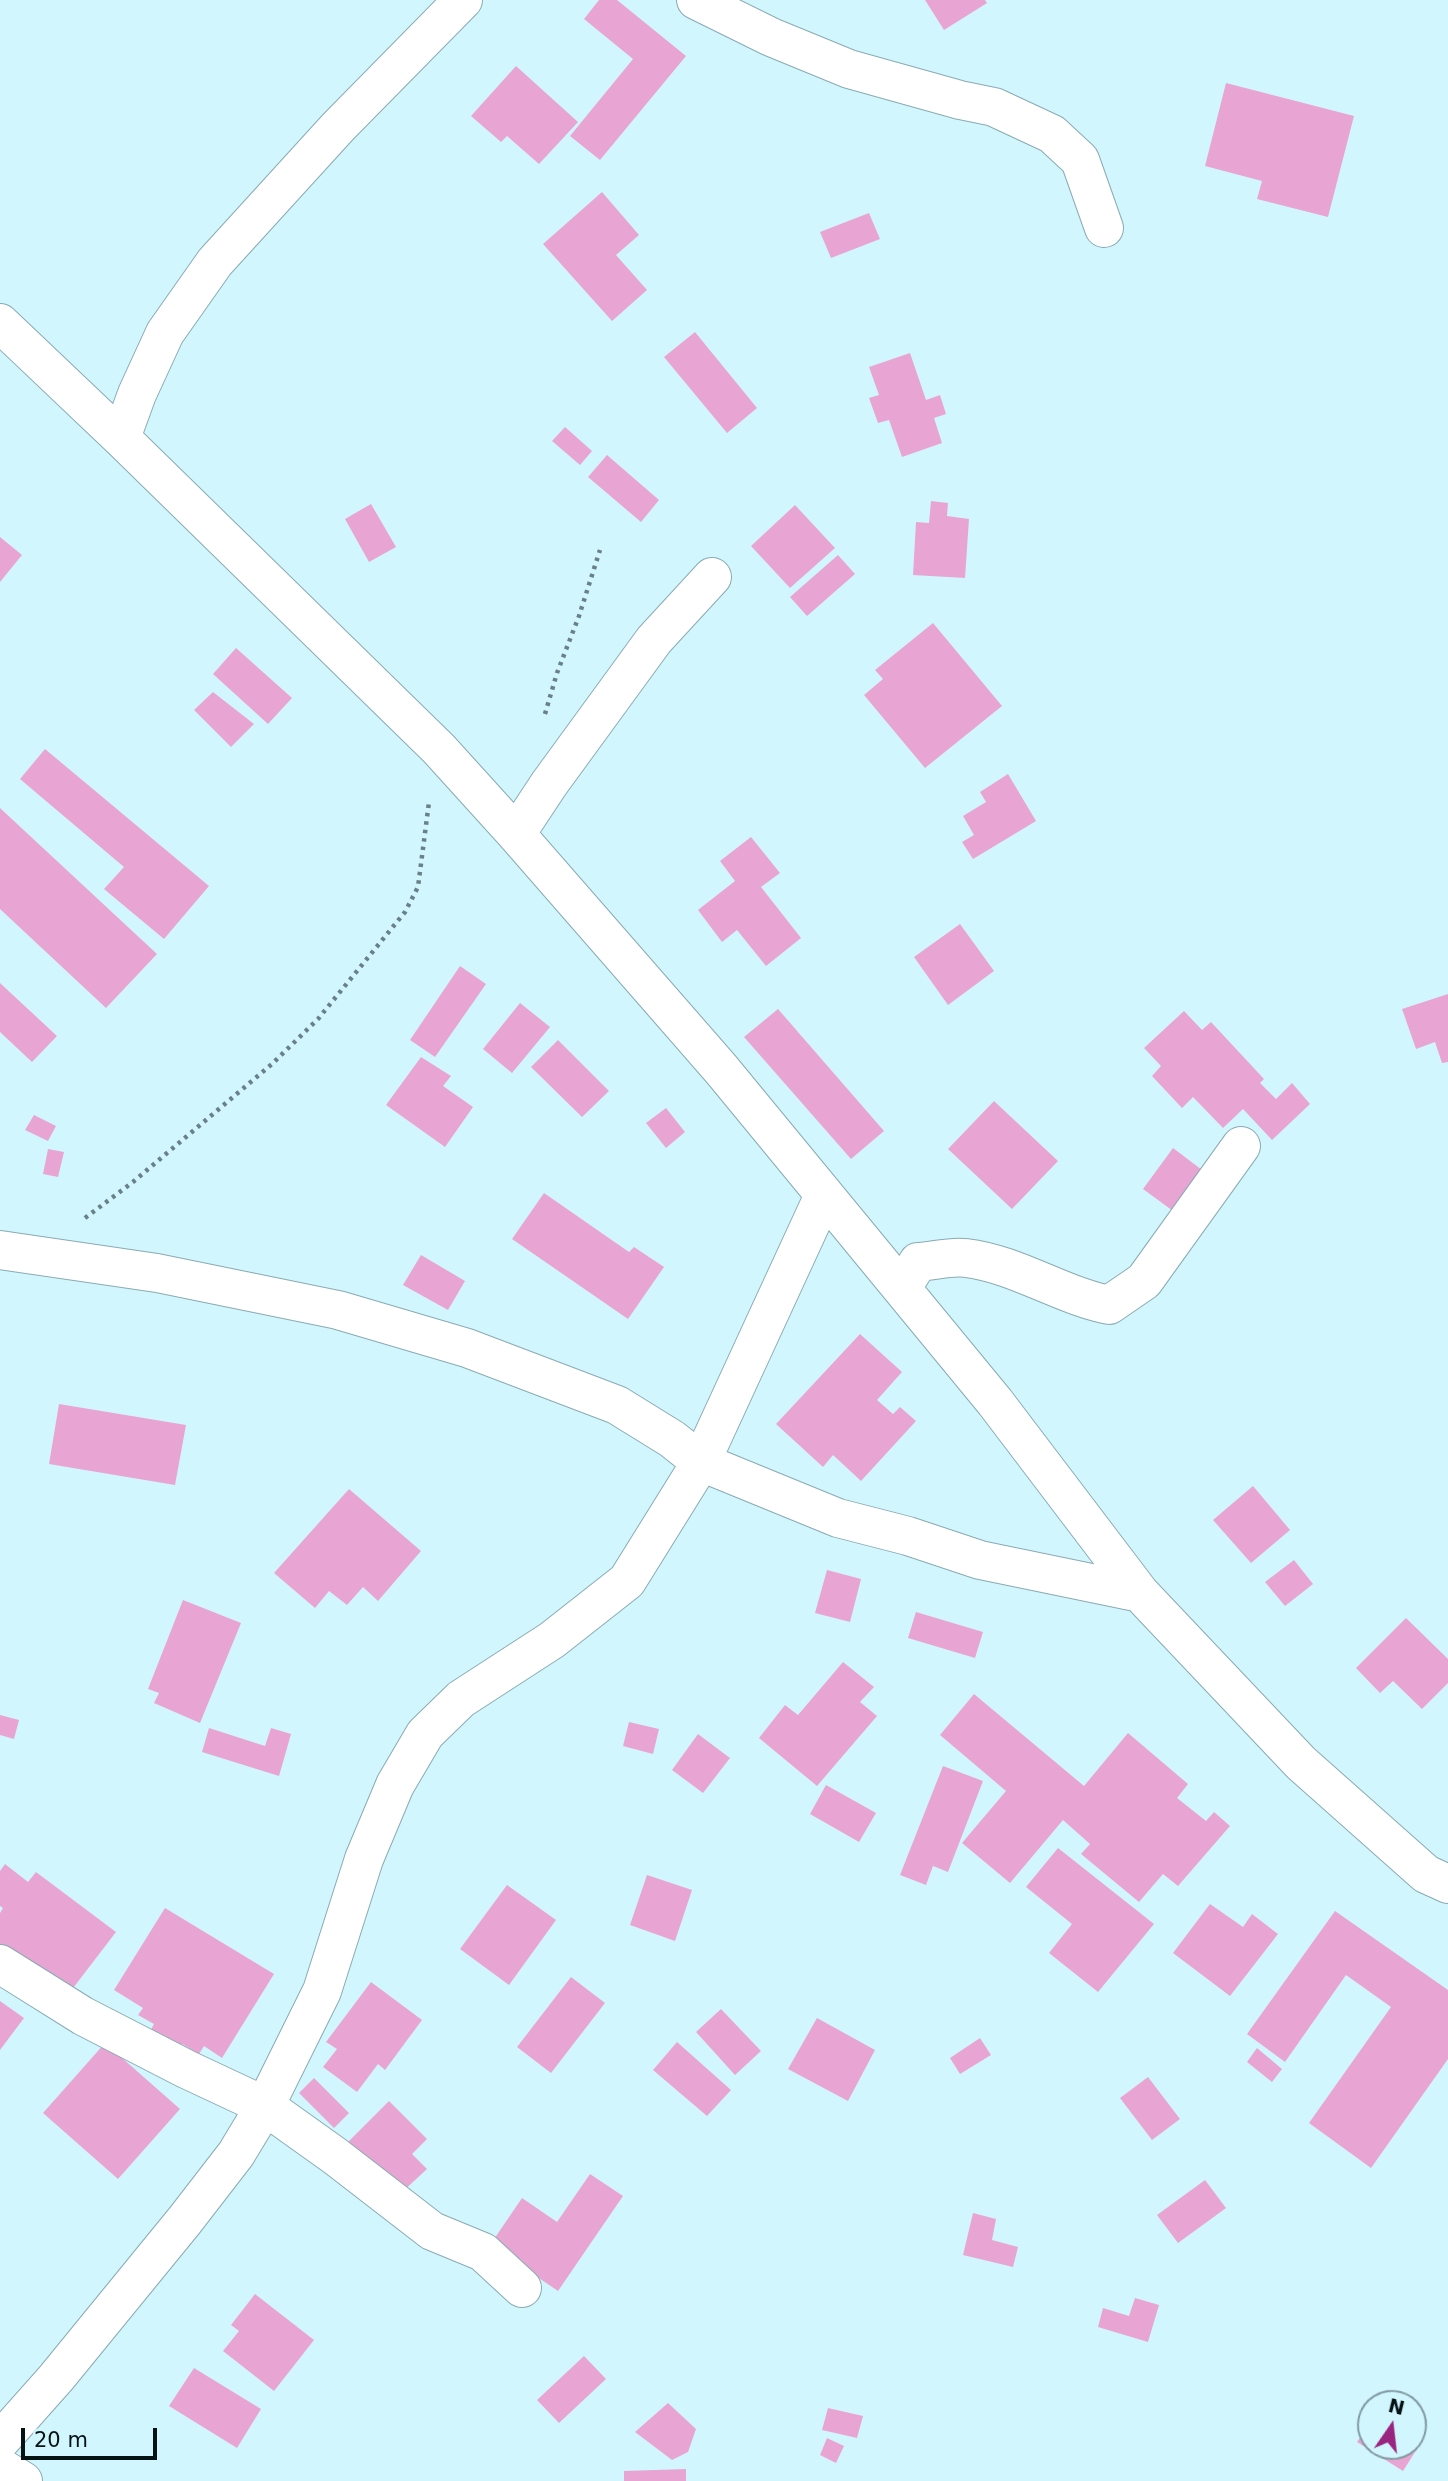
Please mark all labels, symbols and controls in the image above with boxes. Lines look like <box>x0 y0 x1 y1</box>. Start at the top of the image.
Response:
north arrow <box>1357 2390 1427 2460</box>
text: N <box>1386 2394 1407 2419</box>
scale bar <box>24 2414 161 2458</box>
text: 20 m <box>34 2428 88 2452</box>

